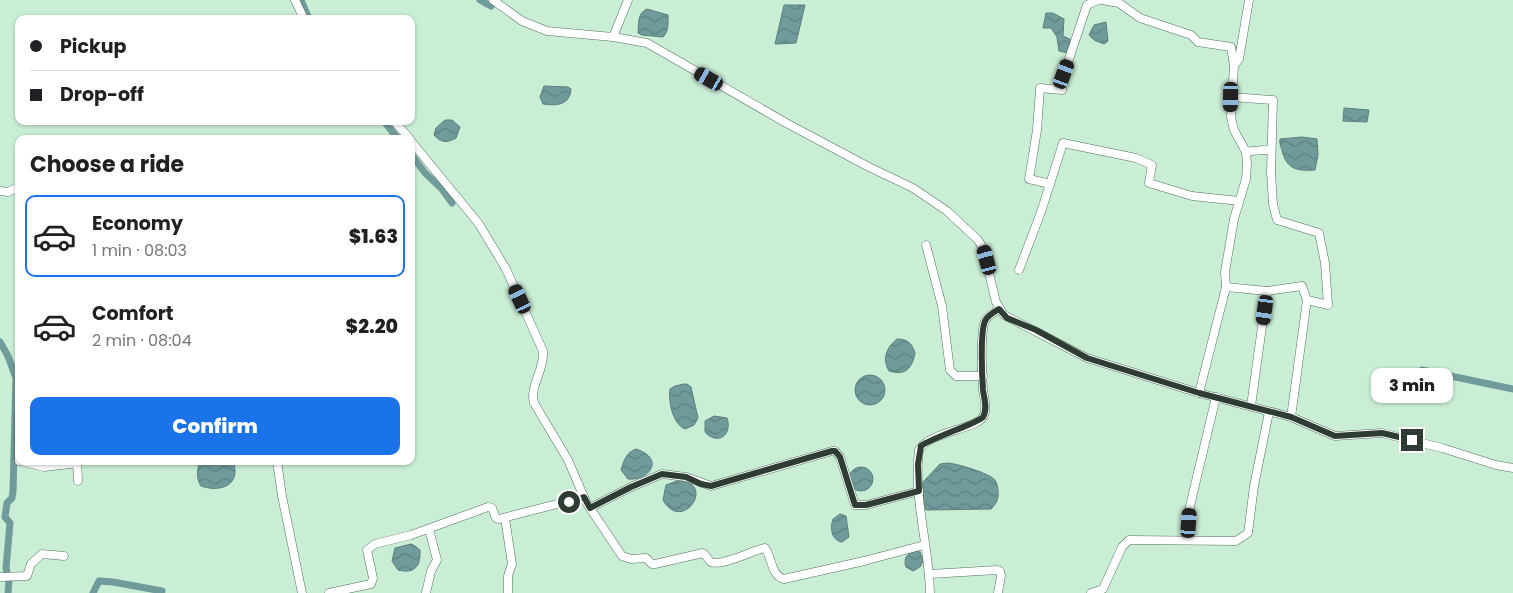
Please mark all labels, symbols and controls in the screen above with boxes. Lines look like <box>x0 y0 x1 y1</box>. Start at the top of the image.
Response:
text: Pickup <box>60 33 126 60</box>
car <box>1051 57 1076 91</box>
car <box>692 65 725 93</box>
text: Drop-off <box>60 81 144 108</box>
car <box>1223 82 1238 112</box>
text: Choose a ride <box>30 149 184 180</box>
text: Economy <box>92 210 183 237</box>
icon: car <box>32 214 77 259</box>
text: $1.63 <box>349 223 398 250</box>
text: 1 min · 08:03 <box>92 239 187 262</box>
car <box>975 244 998 276</box>
car <box>506 282 533 316</box>
car <box>1255 294 1274 326</box>
text: Comfort <box>92 300 174 327</box>
icon: car <box>32 304 77 349</box>
text: $2.20 <box>346 313 398 340</box>
text: 2 min · 08:04 <box>92 329 192 352</box>
callout: 3 min <box>1371 368 1453 402</box>
text: 3 min <box>1389 374 1435 397</box>
button: Confirm <box>30 397 400 455</box>
route end <box>1401 429 1423 451</box>
route start <box>558 491 580 513</box>
car <box>1180 508 1197 538</box>

